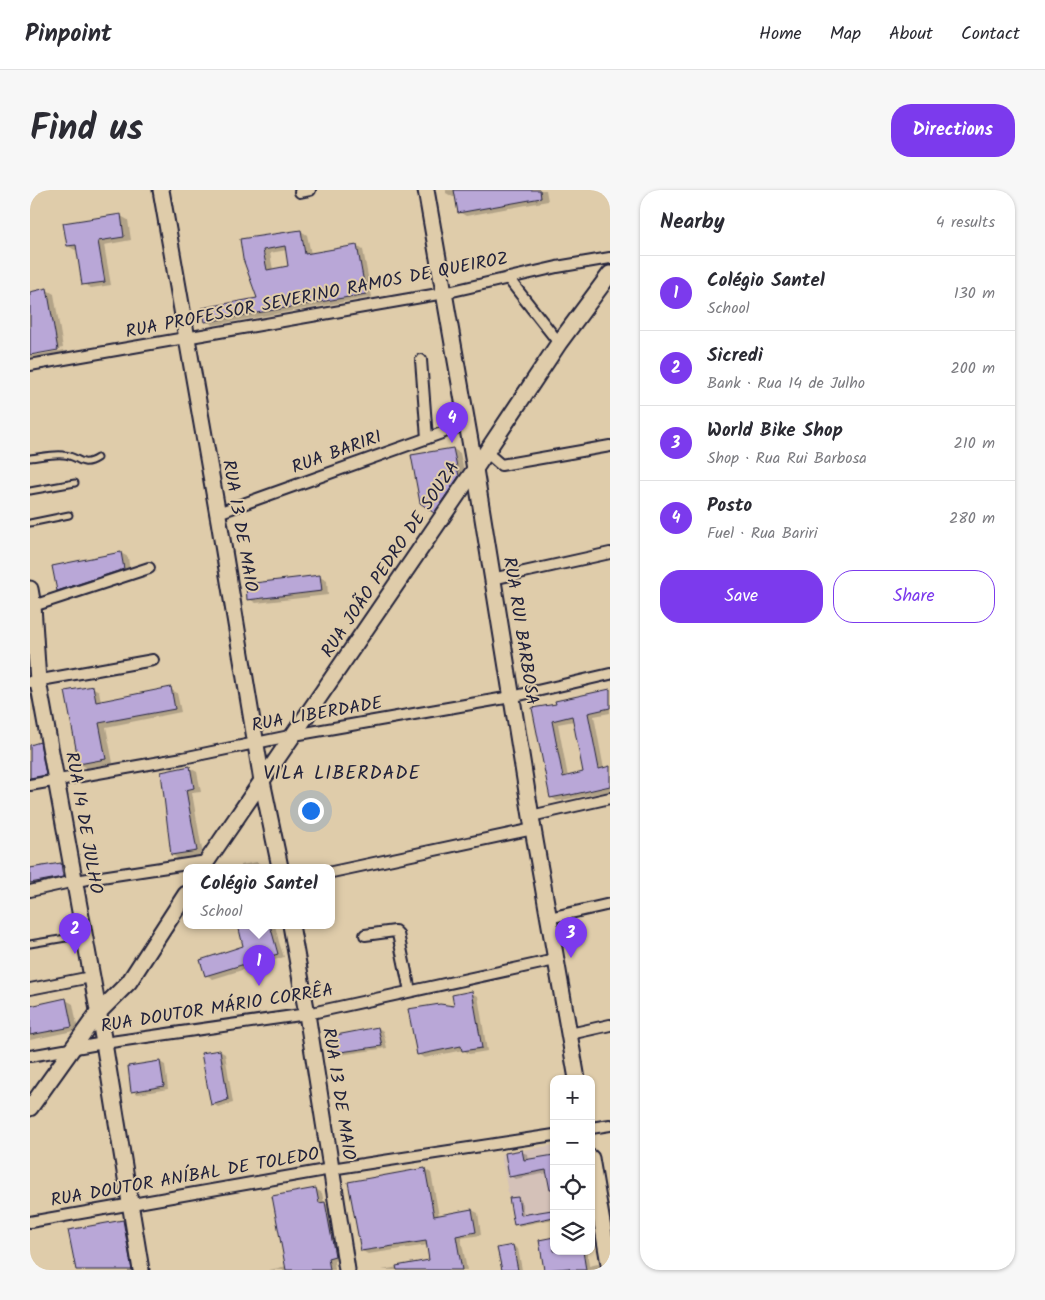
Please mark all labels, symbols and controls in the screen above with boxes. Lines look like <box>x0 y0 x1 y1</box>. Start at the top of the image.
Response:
text: Pinpoint <box>25 15 112 54</box>
text: Home <box>759 20 802 49</box>
text: Map <box>830 20 861 49</box>
text: About <box>889 20 933 49</box>
text: Contact <box>961 20 1020 49</box>
text: Find us <box>30 102 143 158</box>
button: Directions <box>891 104 1015 157</box>
text: Nearby <box>660 206 725 239</box>
text: 4 results <box>936 210 995 235</box>
street label: RUA PROFESSOR SEVERINO RAMOS DE QUEIROZ <box>123 245 511 347</box>
text: Colégio Santel <box>707 266 825 296</box>
text: 1 <box>674 281 678 306</box>
text: 130 m <box>954 281 995 306</box>
text: School <box>707 296 750 321</box>
text: Sicredi <box>707 341 763 371</box>
text: 2 <box>671 356 681 381</box>
text: 200 m <box>951 356 995 381</box>
text: Bank · Rua 14 de Julho <box>707 371 865 396</box>
pin: 4 <box>436 402 468 443</box>
text: World Bike Shop <box>707 416 843 446</box>
street label: RUA BARIRI <box>288 423 386 483</box>
text: 3 <box>672 431 680 456</box>
text: 210 m <box>954 431 995 456</box>
text: Shop · Rua Rui Barbosa <box>707 446 867 471</box>
street label: RUA JOÃO PEDRO DE SOUZA <box>314 456 468 664</box>
street label: RUA 13 DE MAIO <box>213 458 265 594</box>
text: Posto <box>707 491 752 521</box>
text: 4 <box>672 506 680 531</box>
text: 280 m <box>949 506 995 531</box>
text: Fuel · Rua Bariri <box>707 521 818 546</box>
street label: RUA RUI BARBOSA <box>494 555 546 707</box>
button: Save <box>660 570 823 623</box>
button: Share <box>833 570 995 623</box>
street label: RUA LIBERDADE <box>249 689 385 741</box>
street label: RUA 14 DE JULHO <box>56 750 110 896</box>
district label: VILA LIBERDADE <box>263 759 421 789</box>
your location <box>298 798 324 824</box>
popup <box>183 864 335 929</box>
text: Colégio Santel <box>200 869 318 899</box>
text: School <box>200 899 243 924</box>
pin: 2 <box>59 913 91 954</box>
pin: 3 <box>555 917 587 958</box>
pin: 1 <box>243 945 275 986</box>
street label: RUA DOUTOR MÁRIO CORRÊA <box>99 976 335 1042</box>
street label: RUA 13 DE MAIO <box>313 1026 363 1162</box>
map controls <box>550 1075 595 1255</box>
button: + <box>550 1075 595 1120</box>
button: − <box>550 1120 595 1165</box>
street label: RUA DOUTOR ANÍBAL DE TOLEDO <box>48 1140 322 1216</box>
button: locate <box>550 1165 595 1210</box>
button: layers <box>550 1210 595 1255</box>

